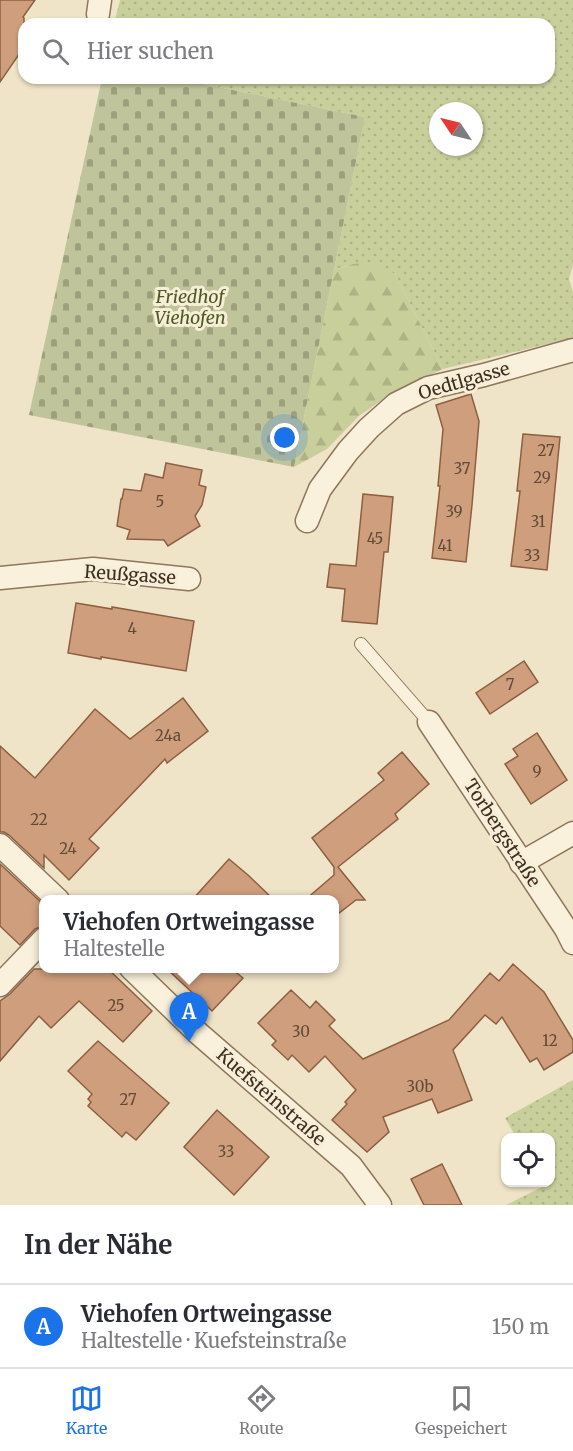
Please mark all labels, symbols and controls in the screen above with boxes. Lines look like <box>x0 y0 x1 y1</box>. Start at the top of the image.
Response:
search box <box>18 18 555 84</box>
icon: search <box>39 35 72 68</box>
text: Hier suchen <box>87 37 214 65</box>
north arrow <box>429 102 483 156</box>
park label: Friedhof Viehofen <box>154 285 226 329</box>
street label: Oedtlgasse <box>415 357 512 405</box>
your location <box>270 423 299 452</box>
house number: 27 <box>538 441 555 460</box>
house number: 37 <box>454 459 471 478</box>
house number: 29 <box>533 468 551 487</box>
house number: 5 <box>156 492 164 511</box>
house number: 39 <box>445 502 463 521</box>
house number: 31 <box>531 512 546 531</box>
house number: 45 <box>367 529 383 548</box>
house number: 41 <box>438 536 453 555</box>
house number: 33 <box>524 546 540 565</box>
street label: Reußgasse <box>83 560 177 589</box>
house number: 4 <box>127 619 137 638</box>
house number: 7 <box>506 675 515 694</box>
house number: 24a <box>155 726 181 745</box>
house number: 9 <box>532 762 542 781</box>
street label: Torbergstraße <box>459 774 546 891</box>
house number: 22 <box>30 810 48 829</box>
house number: 24 <box>59 839 77 858</box>
popup <box>39 895 339 973</box>
text: Viehofen Ortweingasse <box>63 908 315 936</box>
text: Haltestelle <box>63 936 165 961</box>
pin: A <box>170 992 208 1042</box>
house number: 25 <box>107 996 125 1015</box>
house number: 30 <box>292 1022 310 1041</box>
house number: 12 <box>542 1031 558 1050</box>
street label: Kuefsteinstraße <box>212 1043 331 1150</box>
house number: 30b <box>406 1077 434 1096</box>
house number: 27 <box>120 1090 137 1109</box>
map controls <box>501 1133 555 1187</box>
button: locate <box>501 1133 555 1187</box>
house number: 33 <box>218 1142 234 1161</box>
text: In der Nähe <box>24 1228 172 1261</box>
text: Viehofen Ortweingasse <box>81 1300 332 1328</box>
text: A <box>36 1314 51 1339</box>
text: 150 m <box>492 1314 549 1339</box>
text: Haltestelle · Kuefsteinstraße <box>81 1328 346 1353</box>
tab: Karte <box>66 1382 107 1438</box>
tab: Route <box>239 1382 283 1438</box>
tab: Gespeichert <box>415 1382 507 1438</box>

